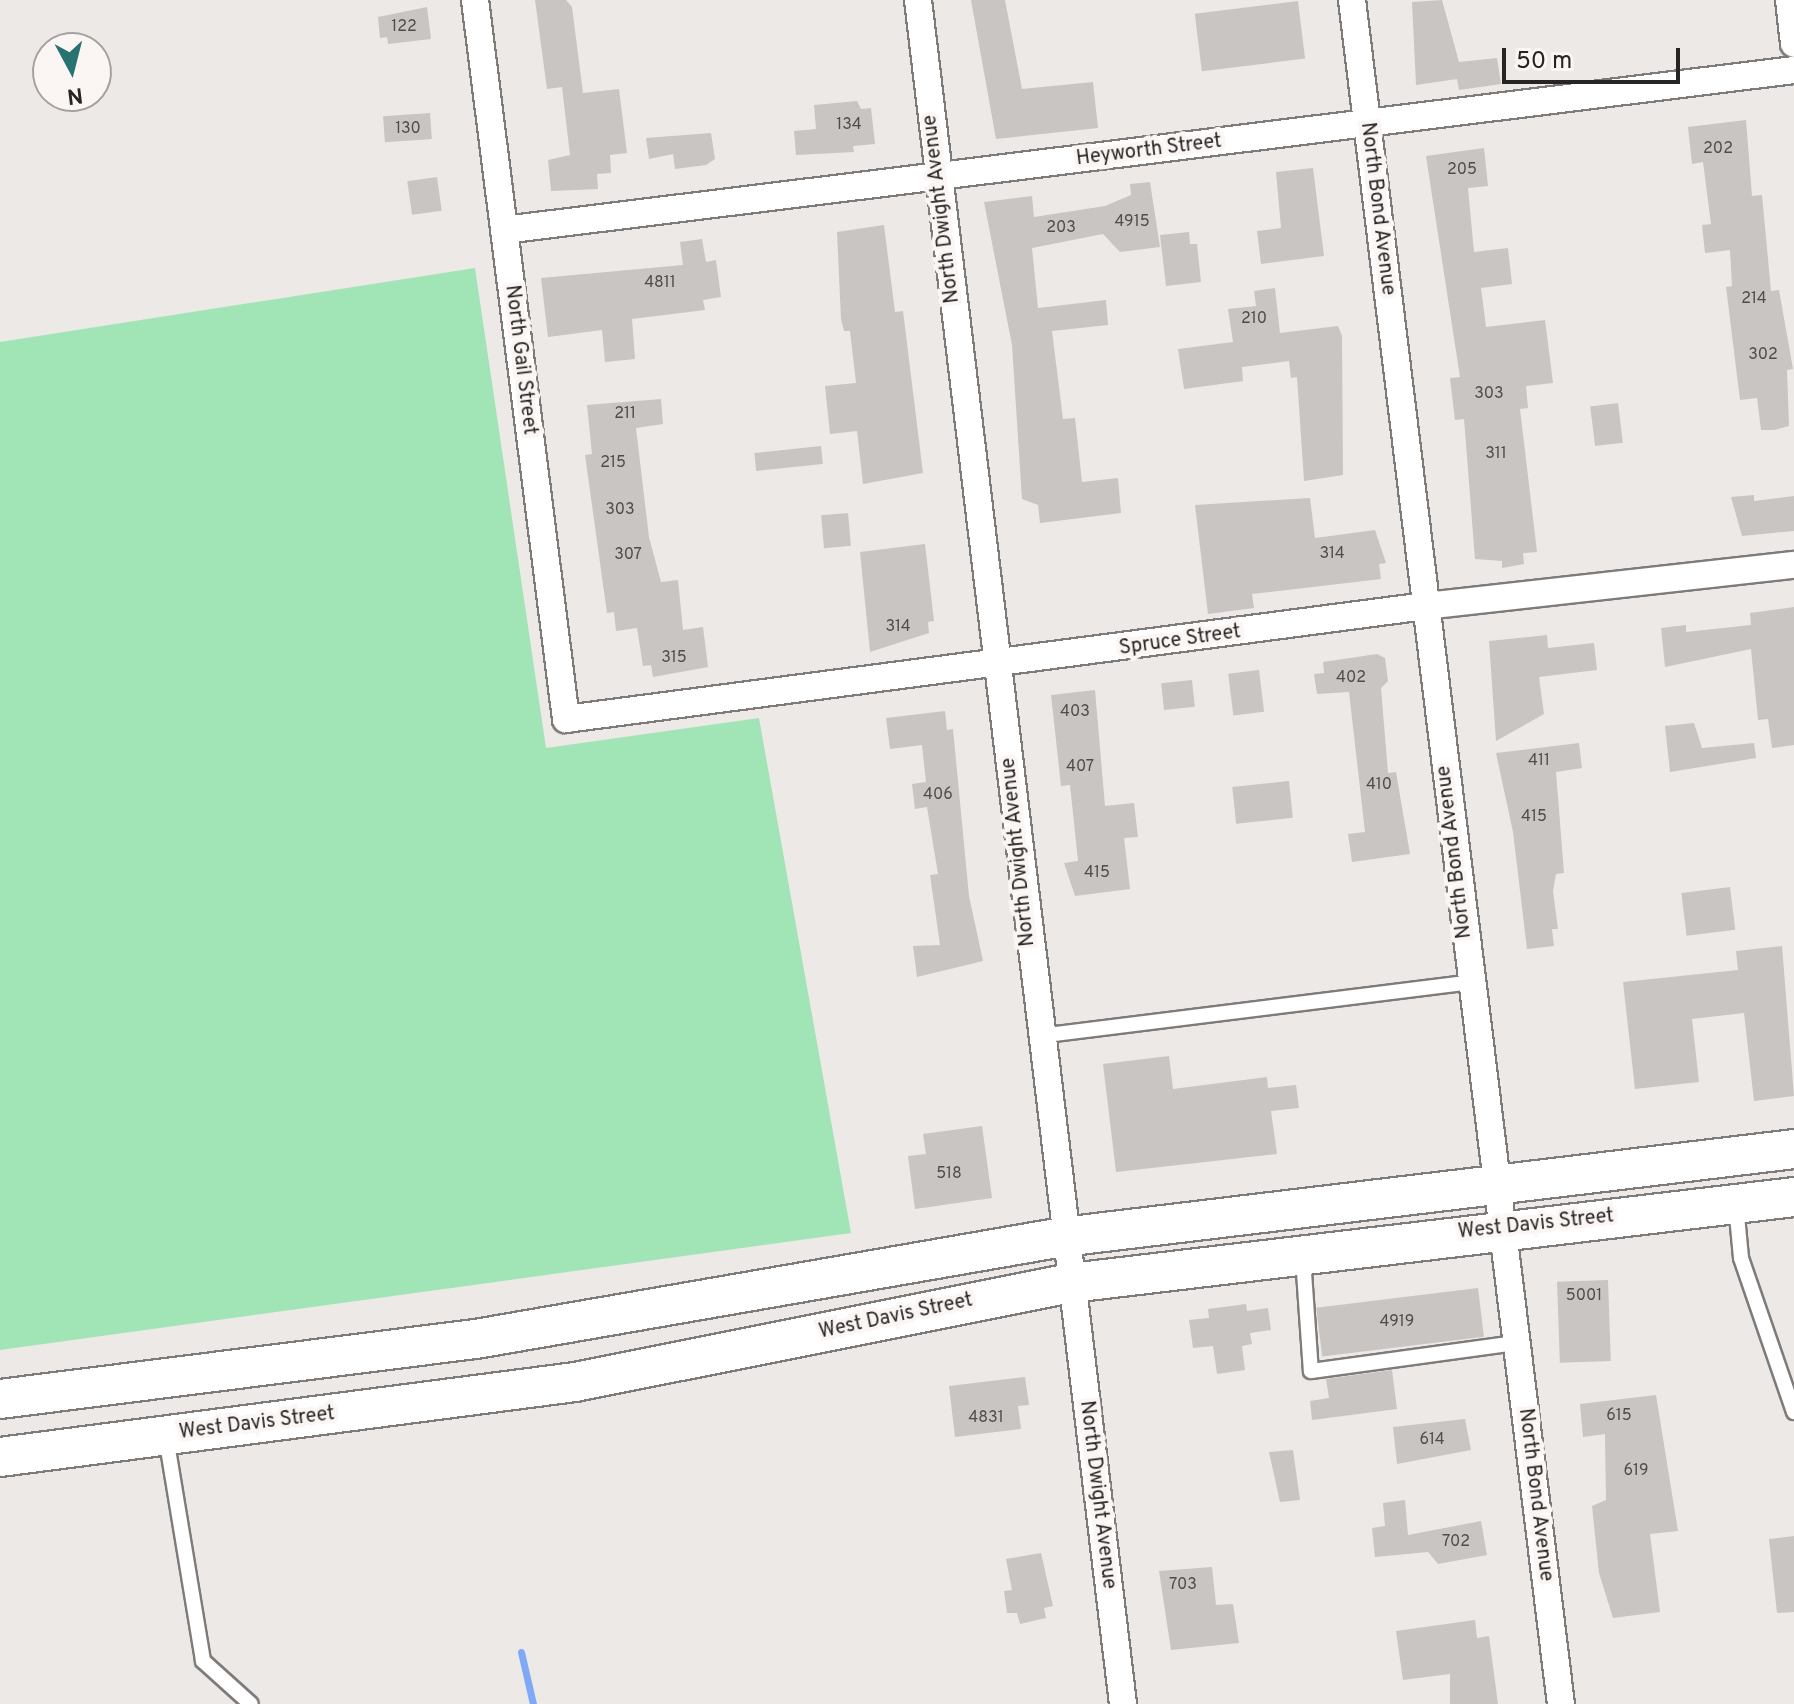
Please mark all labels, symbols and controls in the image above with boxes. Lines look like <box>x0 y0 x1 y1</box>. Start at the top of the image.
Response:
house number: 122 <box>391 17 417 37</box>
north arrow <box>32 32 112 112</box>
scale bar <box>1506 32 1684 82</box>
text: 50 m <box>1516 47 1572 77</box>
text: N <box>65 80 84 109</box>
street label: North Dwight Avenue <box>918 113 966 305</box>
house number: 134 <box>836 115 862 135</box>
house number: 130 <box>395 119 421 139</box>
street label: North Bond Avenue <box>1354 121 1400 297</box>
street label: Heyworth Street <box>1075 130 1223 172</box>
house number: 202 <box>1703 139 1733 159</box>
house number: 205 <box>1447 160 1477 180</box>
house number: 4915 <box>1114 212 1150 232</box>
house number: 203 <box>1046 218 1076 238</box>
house number: 4811 <box>644 273 676 293</box>
street label: North Gail Street <box>499 284 541 436</box>
house number: 214 <box>1741 289 1767 309</box>
house number: 210 <box>1241 309 1267 329</box>
house number: 302 <box>1748 345 1778 365</box>
house number: 303 <box>1474 384 1504 404</box>
house number: 211 <box>614 404 636 424</box>
house number: 311 <box>1485 444 1507 464</box>
house number: 215 <box>600 453 626 473</box>
house number: 303 <box>605 500 635 520</box>
house number: 314 <box>1319 544 1345 564</box>
house number: 307 <box>614 545 642 565</box>
house number: 314 <box>885 617 911 637</box>
street label: Spruce Street <box>1118 621 1242 661</box>
house number: 315 <box>661 648 687 668</box>
house number: 402 <box>1336 668 1366 688</box>
house number: 403 <box>1060 702 1090 722</box>
house number: 411 <box>1528 751 1550 771</box>
street label: North Dwight Avenue <box>997 756 1041 948</box>
house number: 407 <box>1066 757 1094 777</box>
street label: North Bond Avenue <box>1432 764 1478 940</box>
house number: 410 <box>1366 775 1392 795</box>
house number: 406 <box>923 785 953 805</box>
house number: 415 <box>1521 807 1547 827</box>
house number: 415 <box>1084 863 1110 883</box>
house number: 518 <box>936 1164 962 1184</box>
street label: West Davis Street <box>1457 1205 1615 1245</box>
house number: 5001 <box>1566 1286 1602 1306</box>
street label: West Davis Street <box>817 1289 975 1345</box>
house number: 4919 <box>1380 1312 1414 1332</box>
street label: North Dwight Avenue <box>1073 1399 1121 1591</box>
street label: West Davis Street <box>178 1403 336 1445</box>
house number: 615 <box>1606 1406 1632 1426</box>
street label: North Bond Avenue <box>1512 1407 1558 1583</box>
house number: 4831 <box>968 1408 1004 1428</box>
house number: 614 <box>1419 1430 1445 1450</box>
house number: 619 <box>1623 1461 1649 1481</box>
house number: 702 <box>1442 1532 1470 1552</box>
house number: 703 <box>1169 1575 1197 1595</box>

